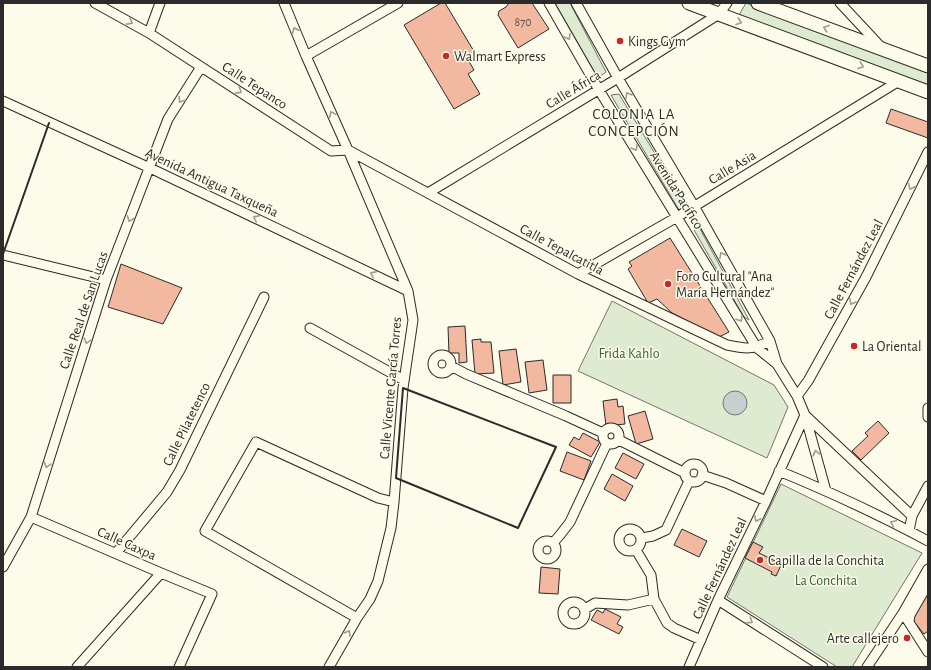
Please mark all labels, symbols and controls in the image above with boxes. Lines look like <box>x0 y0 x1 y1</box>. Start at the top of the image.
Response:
house number: 870 <box>514 16 532 28</box>
one-way arrow <box>125 17 133 24</box>
one-way arrow <box>735 17 742 25</box>
one-way arrow <box>823 25 830 33</box>
one-way arrow <box>291 26 299 33</box>
one-way arrow <box>564 33 571 40</box>
place label: Kings Gym <box>628 35 686 49</box>
marker: Kings Gym <box>615 36 625 46</box>
place label: Walmart Express <box>454 50 546 64</box>
marker: Walmart Express <box>441 51 451 61</box>
street label: Calle Tepanco <box>219 60 290 112</box>
one-way arrow <box>857 62 864 70</box>
street label: Calle África <box>542 65 604 112</box>
one-way arrow <box>235 86 242 93</box>
one-way arrow <box>625 92 632 99</box>
one-way arrow <box>178 96 185 103</box>
district label: COLONIA LA CONCEPCIÓN <box>588 107 680 139</box>
one-way arrow <box>329 111 337 118</box>
one-way arrow <box>630 144 637 151</box>
street label: Avenida Antigua Taxqueña <box>143 146 281 220</box>
street label: Calle Asia <box>706 148 759 187</box>
street label: Avenida Pacífico <box>647 149 706 232</box>
one-way arrow <box>908 182 916 190</box>
one-way arrow <box>252 215 260 223</box>
one-way arrow <box>127 216 135 223</box>
street label: Calle Fernández Leal <box>822 217 886 322</box>
street label: Calle Tepalcatitla <box>517 222 606 278</box>
street label: Calle Real de San Lucas <box>57 250 111 371</box>
one-way arrow <box>719 252 726 259</box>
place label: Foro Cultural "Ana María Hernández" <box>676 270 774 300</box>
one-way arrow <box>370 271 377 279</box>
marker: Foro Cultural "Ana María Hernández" <box>663 279 673 289</box>
one-way arrow <box>849 298 856 305</box>
one-way arrow <box>735 315 742 322</box>
street label: Calle Vicente García Torres <box>378 316 404 460</box>
one-way arrow <box>83 338 92 345</box>
place label: La Oriental <box>862 340 921 354</box>
marker: La Oriental <box>849 341 859 351</box>
park label: Frida Kahlo <box>598 347 660 361</box>
street label: Calle Pilatetenco <box>161 380 213 468</box>
one-way arrow <box>812 450 821 457</box>
one-way arrow <box>44 462 52 469</box>
street label: Calle Fernández Leal <box>690 515 750 621</box>
one-way arrow <box>754 515 762 522</box>
one-way arrow <box>890 520 898 528</box>
street label: Calle Caxpa <box>95 525 159 563</box>
place label: Capilla de la Conchita <box>768 554 885 568</box>
marker: Capilla de la Conchita <box>755 555 765 565</box>
park label: La Conchita <box>795 574 858 588</box>
one-way arrow <box>746 616 753 624</box>
one-way arrow <box>344 630 351 637</box>
place label: Arte callejero <box>827 632 899 646</box>
marker: Arte callejero <box>902 633 912 643</box>

